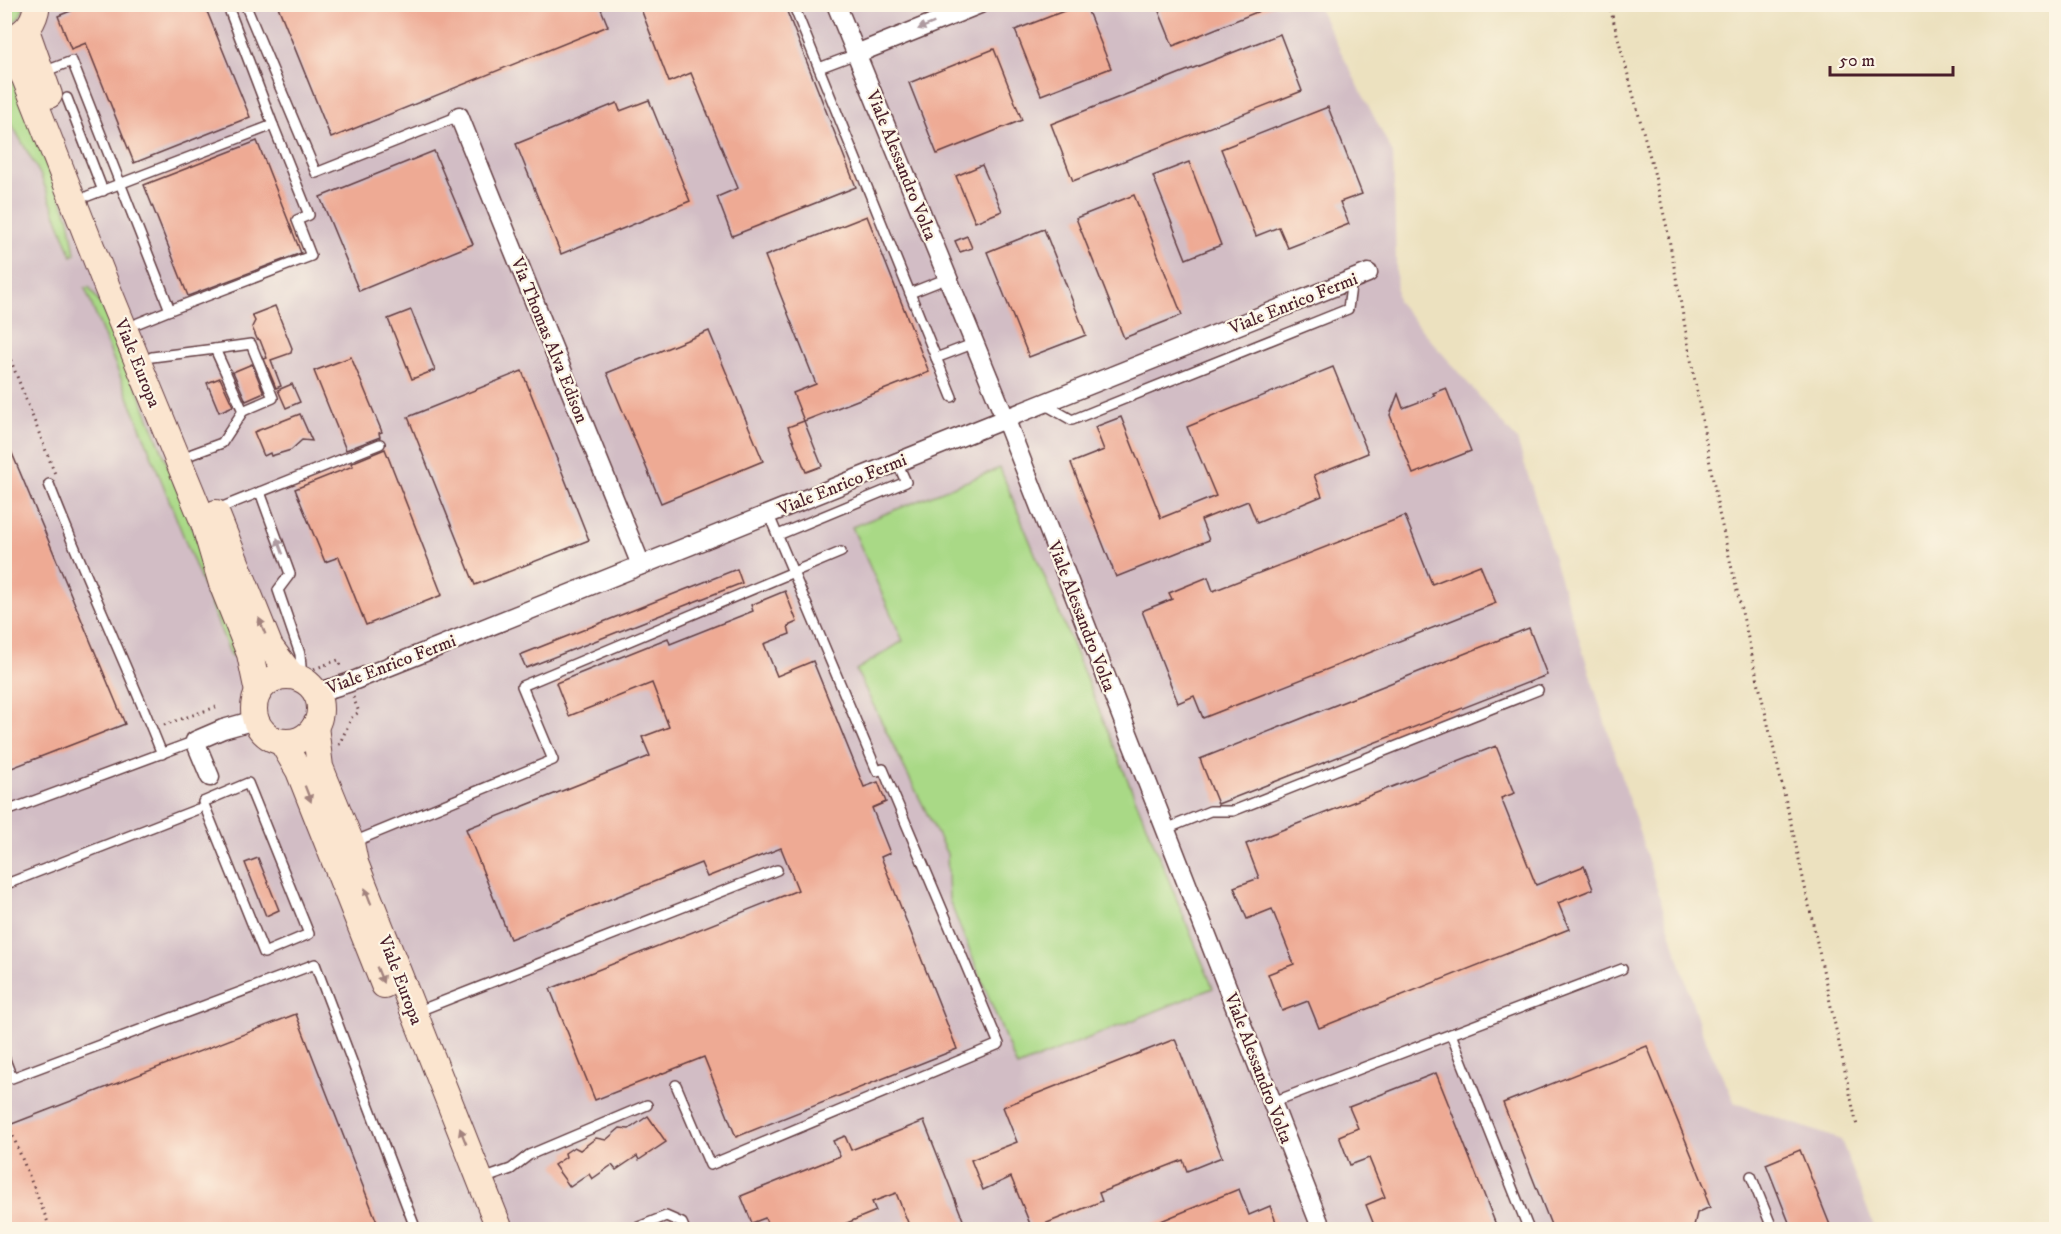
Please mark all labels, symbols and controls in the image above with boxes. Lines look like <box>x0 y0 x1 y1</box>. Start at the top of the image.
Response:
one-way arrow <box>917 22 935 31</box>
scale bar <box>1830 39 1953 77</box>
text: 50 m <box>1839 50 1875 72</box>
street label: Viale Alessandro Volta <box>861 86 941 244</box>
street label: Via Thomas Alva Edison <box>505 253 593 427</box>
street label: Viale Enrico Fermi <box>1225 268 1361 340</box>
street label: Viale Europa <box>109 315 165 411</box>
street label: Viale Enrico Fermi <box>774 449 910 521</box>
one-way arrow <box>274 536 284 554</box>
street label: Viale Alessandro Volta <box>1042 537 1120 695</box>
one-way arrow <box>257 617 266 635</box>
street label: Viale Enrico Fermi <box>323 630 459 700</box>
one-way arrow <box>304 785 313 803</box>
one-way arrow <box>363 887 373 905</box>
street label: Viale Europa <box>373 932 427 1028</box>
one-way arrow <box>375 967 385 985</box>
street label: Viale Alessandro Volta <box>1219 989 1297 1147</box>
one-way arrow <box>458 1127 467 1145</box>

